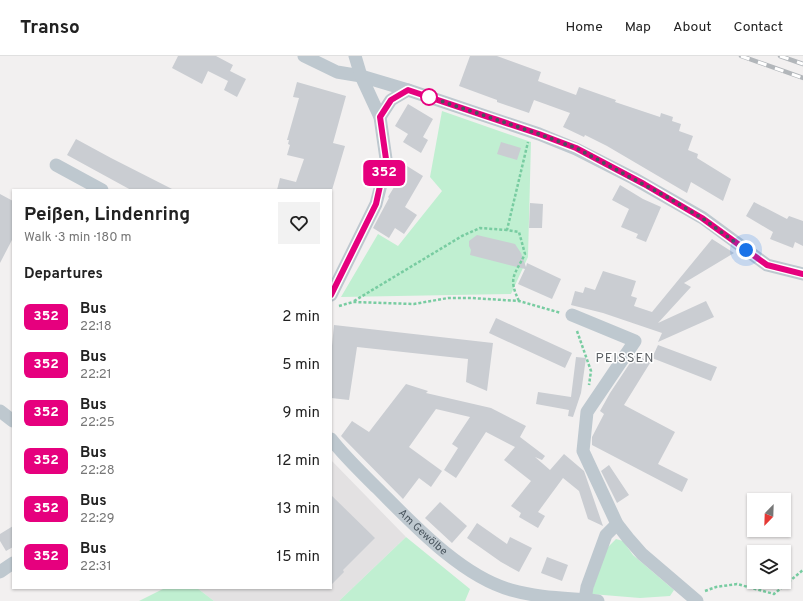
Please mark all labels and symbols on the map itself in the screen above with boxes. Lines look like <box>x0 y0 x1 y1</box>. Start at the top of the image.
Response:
unlabelled marker <box>420 88 438 106</box>
line badge: 352 <box>361 160 407 186</box>
your location <box>736 240 756 260</box>
district label: PEISSEN <box>595 351 655 367</box>
north arrow <box>747 493 791 537</box>
street label: Am Gewölbe <box>395 506 450 559</box>

